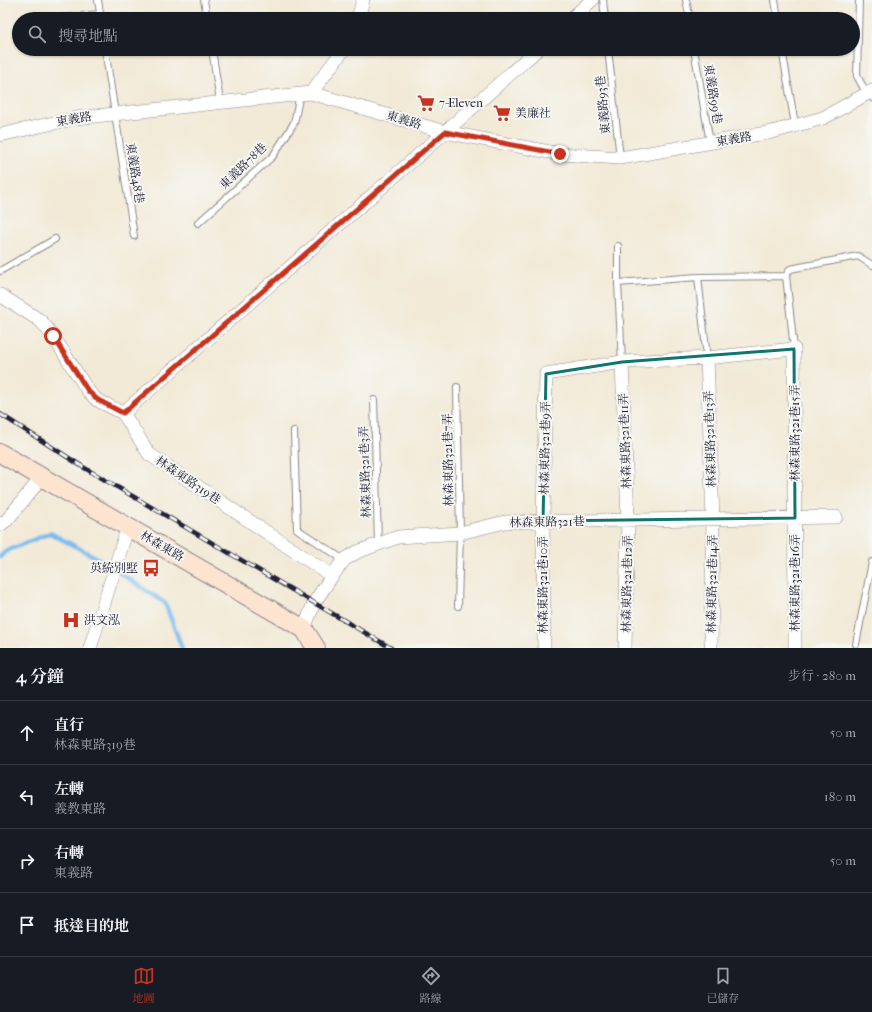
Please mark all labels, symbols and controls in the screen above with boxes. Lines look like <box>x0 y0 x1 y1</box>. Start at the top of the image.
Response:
search box <box>12 12 860 56</box>
icon: search <box>26 23 48 45</box>
text: 搜尋地點 <box>58 27 118 45</box>
street label: 東義路99巷 <box>701 63 725 125</box>
street label: 東義路93巷 <box>593 75 613 135</box>
supermarket icon: 7-Eleven <box>416 93 436 113</box>
place label: 7-Eleven <box>439 96 483 110</box>
supermarket icon: 美廉社 <box>492 103 512 123</box>
place label: 美廉社 <box>515 106 551 120</box>
street label: 東義路 <box>385 108 423 132</box>
street label: 東義路 <box>55 109 93 129</box>
street label: 東義路 <box>715 129 753 149</box>
street label: 東義路78巷 <box>217 140 269 192</box>
street label: 東義路48巷 <box>123 142 147 204</box>
route end <box>551 145 569 163</box>
route start <box>44 327 62 345</box>
street label: 林森東路321巷15弄 <box>788 385 802 481</box>
street label: 林森東路321巷13弄 <box>701 390 719 488</box>
street label: 林森東路321巷11弄 <box>616 393 634 489</box>
street label: 林森東路321巷9弄 <box>537 401 553 495</box>
street label: 林森東路321巷7弄 <box>440 413 456 507</box>
street label: 林森東路321巷3弄 <box>356 426 374 518</box>
street label: 林森東路319巷 <box>153 453 223 507</box>
street label: 林森東路321巷 <box>509 514 585 530</box>
street label: 林森東路 <box>138 528 186 564</box>
street label: 林森東路321巷16弄 <box>788 534 802 632</box>
street label: 林森東路321巷12弄 <box>619 535 635 633</box>
street label: 林森東路321巷14弄 <box>704 535 720 633</box>
street label: 林森東路321巷10弄 <box>536 536 550 634</box>
bus stop icon: 英統別墅 <box>141 558 161 578</box>
place label: 英統別墅 <box>90 561 138 575</box>
hospital icon: 洪文泓 <box>61 610 81 630</box>
place label: 洪文泓 <box>84 613 120 627</box>
text: 4 分鐘 <box>16 666 64 686</box>
text: 步行 · 280 m <box>788 668 856 683</box>
text: 直行 <box>54 716 84 734</box>
icon: ahead <box>16 722 38 744</box>
text: 50 m <box>830 725 856 740</box>
text: 林森東路319巷 <box>54 737 136 752</box>
text: 左轉 <box>54 780 84 798</box>
icon: left <box>16 786 38 808</box>
text: 180 m <box>824 789 856 804</box>
text: 義教東路 <box>54 801 106 816</box>
text: 右轉 <box>54 844 84 862</box>
icon: right <box>16 850 38 872</box>
text: 50 m <box>830 853 856 868</box>
text: 東義路 <box>54 865 93 880</box>
icon: arrive <box>16 914 38 936</box>
text: 抵達目的地 <box>54 917 129 935</box>
tab: 地圖 <box>133 965 155 1005</box>
tab: 路線 <box>420 965 442 1005</box>
tab: 已儲存 <box>707 965 740 1005</box>

